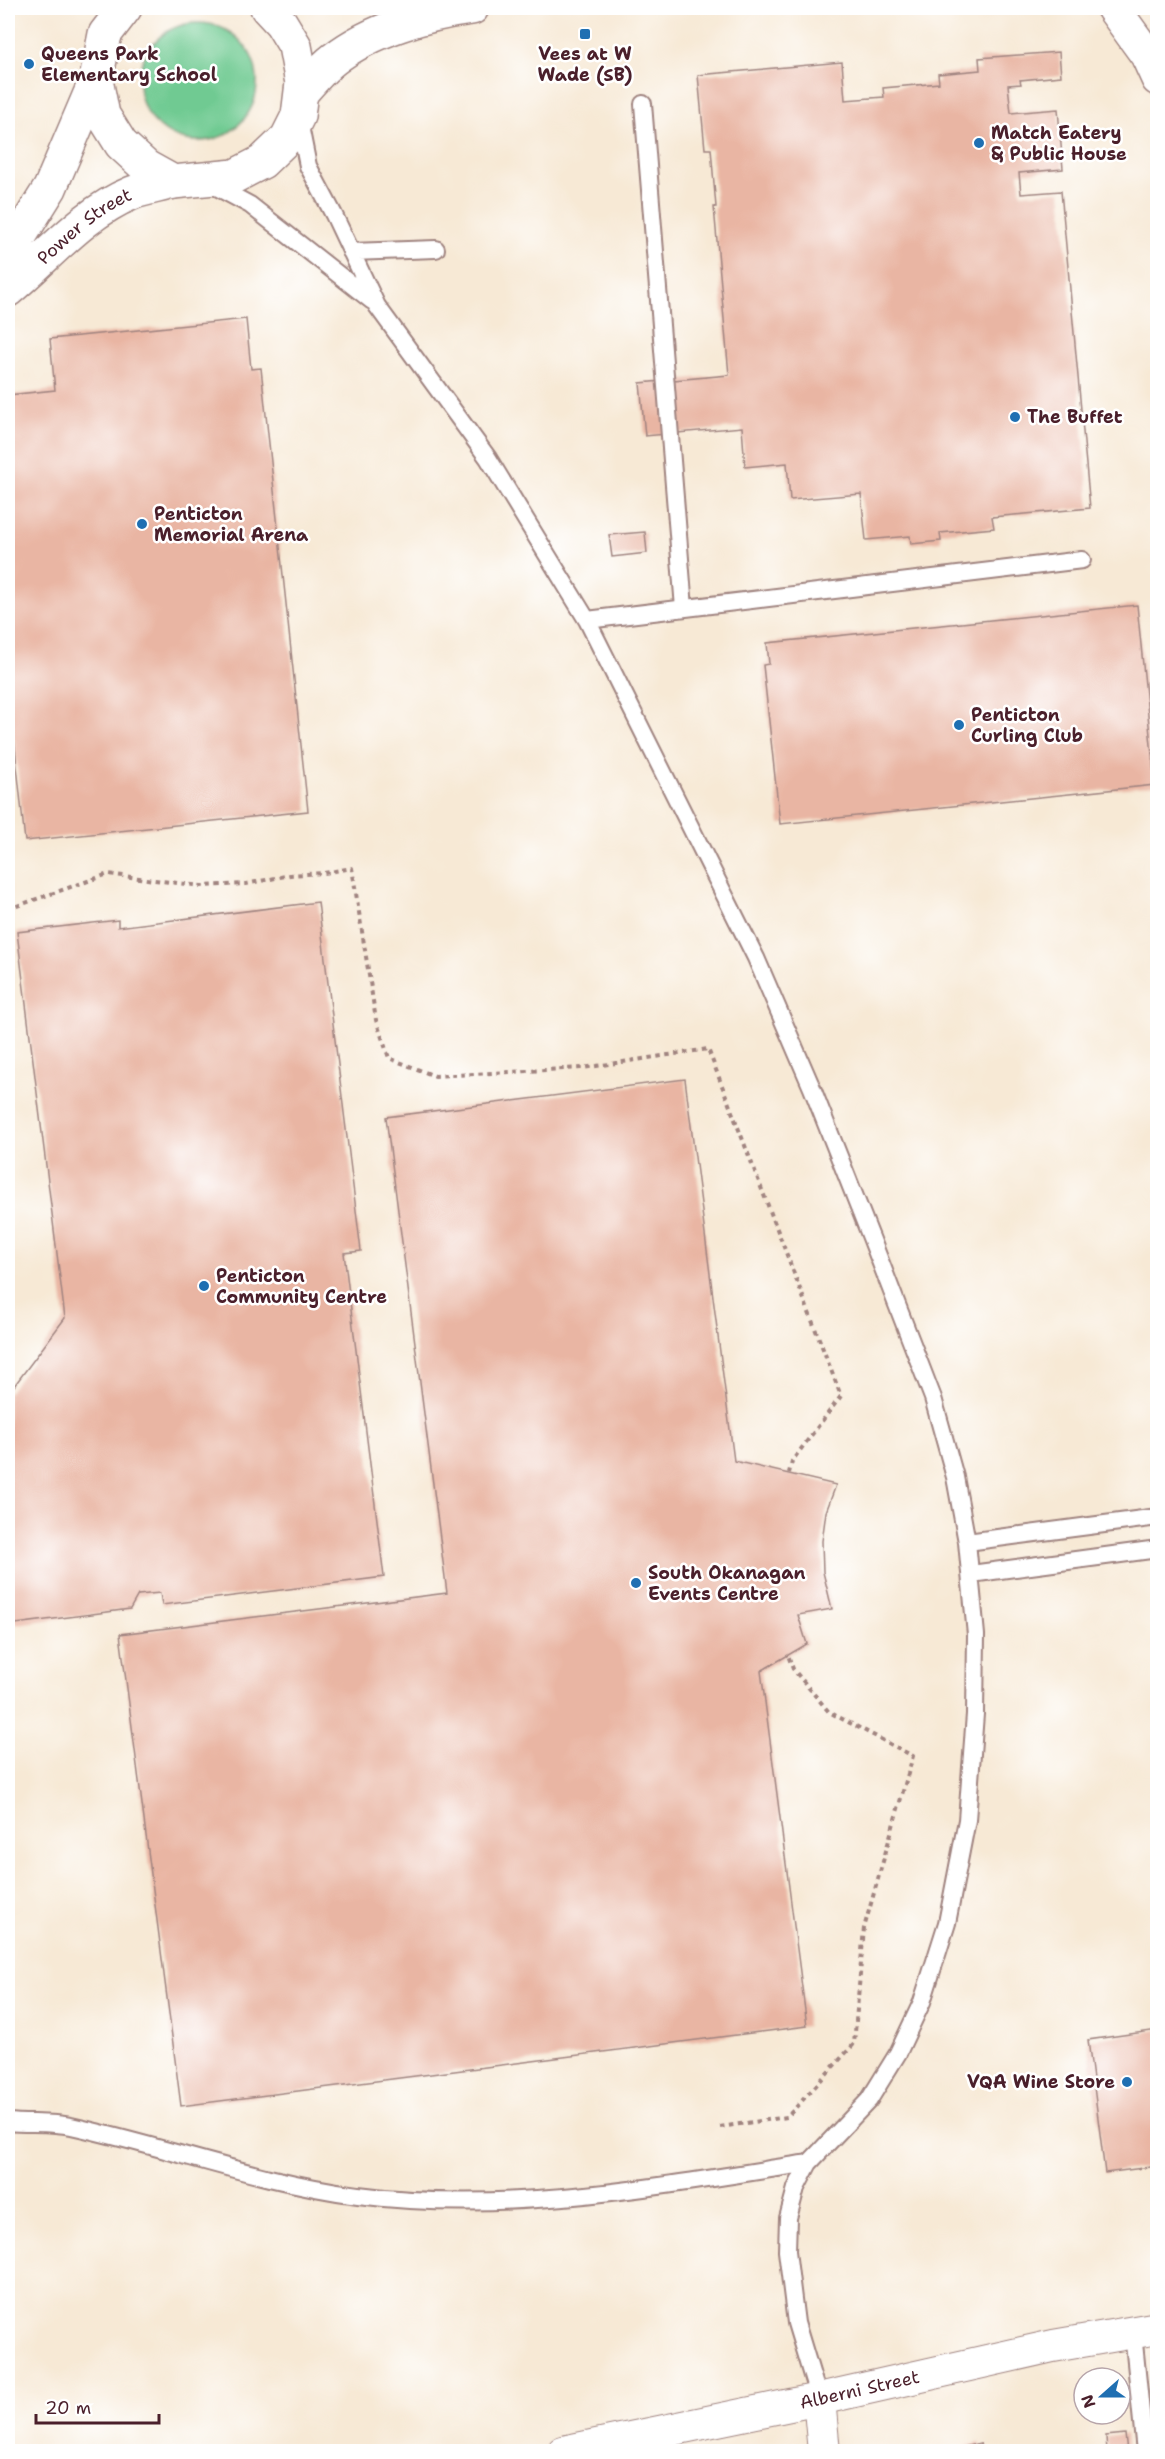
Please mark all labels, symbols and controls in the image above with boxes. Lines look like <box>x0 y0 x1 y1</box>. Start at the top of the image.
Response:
marker: Vees at W Wade (SB) <box>578 27 592 41</box>
place label: Queens Park Elementary School <box>41 42 217 87</box>
place label: Vees at W Wade (SB) <box>537 42 633 87</box>
marker: Queens Park Elementary School <box>22 57 36 71</box>
place label: Match Eatery & Public House <box>991 121 1127 166</box>
marker: Match Eatery & Public House <box>972 136 986 150</box>
street label: Power Street <box>32 183 136 270</box>
place label: The Buffet <box>1027 405 1123 429</box>
marker: The Buffet <box>1008 410 1022 424</box>
place label: Penticton Memorial Arena <box>154 502 309 547</box>
marker: Penticton Memorial Arena <box>135 517 149 531</box>
place label: Penticton Curling Club <box>971 703 1083 748</box>
marker: Penticton Curling Club <box>952 718 966 732</box>
place label: Penticton Community Centre <box>216 1264 387 1309</box>
marker: Penticton Community Centre <box>197 1279 211 1293</box>
place label: South Okanagan Events Centre <box>648 1561 805 1606</box>
marker: South Okanagan Events Centre <box>629 1576 643 1590</box>
place label: VQA Wine Store <box>967 2070 1115 2094</box>
marker: VQA Wine Store <box>1120 2075 1134 2089</box>
street label: Alberni Street <box>798 2365 922 2415</box>
north arrow <box>1072 2366 1132 2426</box>
scale bar <box>36 2387 159 2425</box>
text: N <box>1076 2392 1101 2411</box>
text: 20 m <box>45 2396 91 2420</box>

